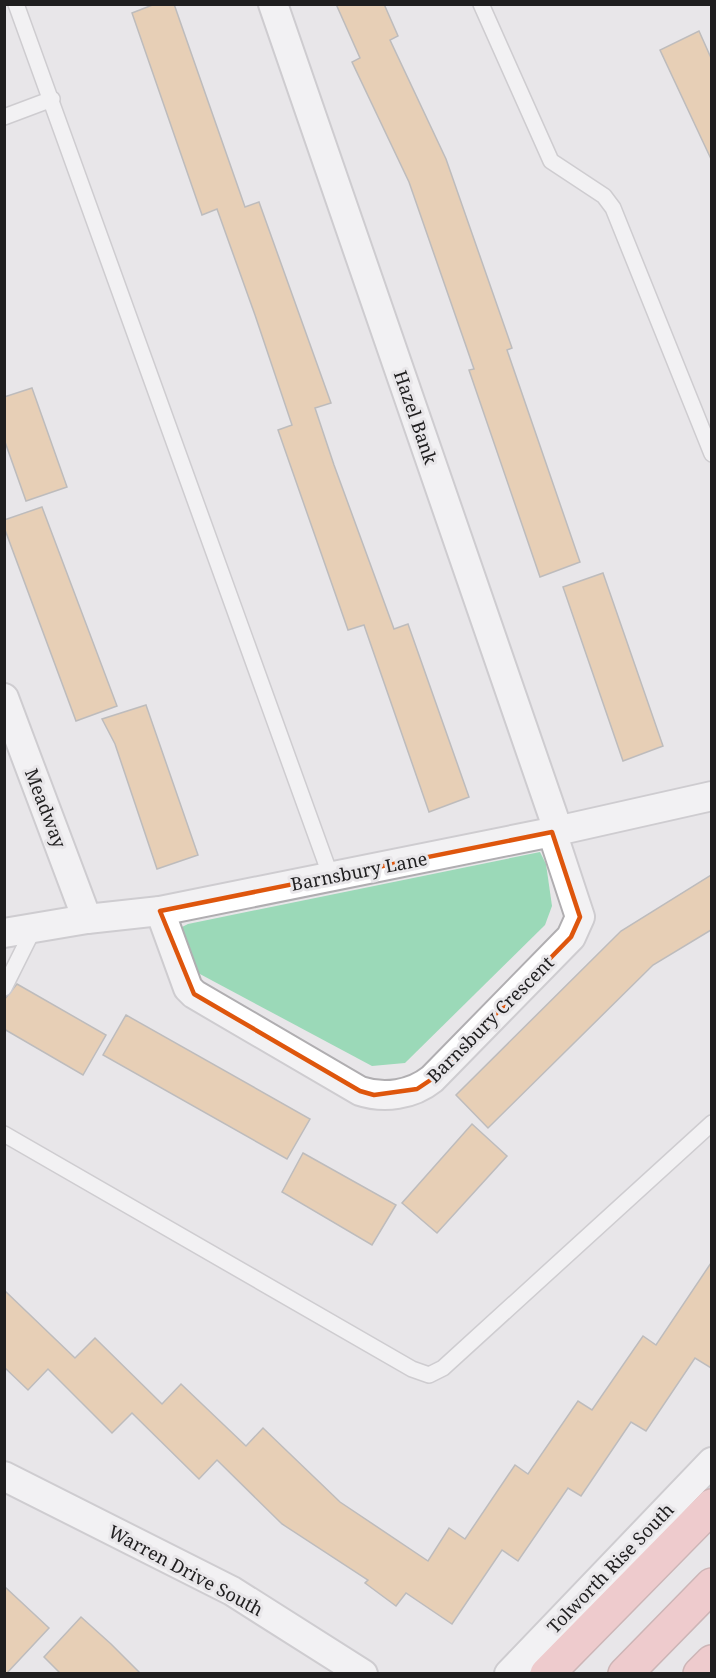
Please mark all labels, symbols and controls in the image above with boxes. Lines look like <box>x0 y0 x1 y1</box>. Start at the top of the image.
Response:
street label: Hazel Bank <box>389 367 443 467</box>
street label: Meadway <box>20 765 72 852</box>
street label: Barnsbury Lane <box>289 846 429 896</box>
street label: Barnsbury Crescent <box>422 951 558 1087</box>
street label: Tolworth Rise South <box>542 1498 678 1638</box>
street label: Warren Drive South <box>104 1519 268 1621</box>

